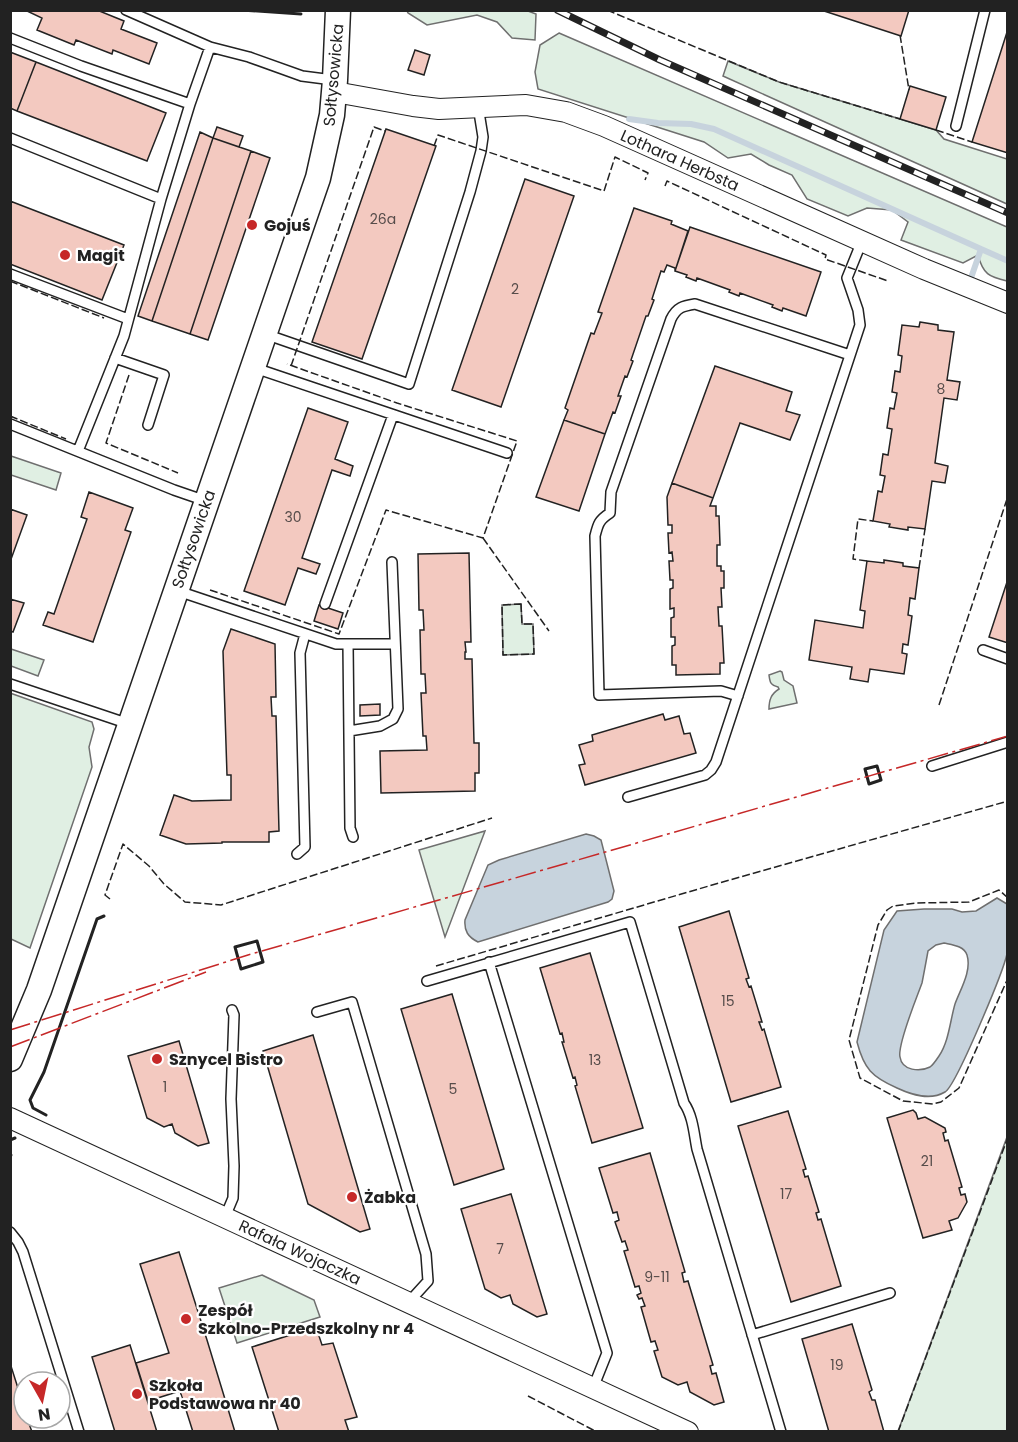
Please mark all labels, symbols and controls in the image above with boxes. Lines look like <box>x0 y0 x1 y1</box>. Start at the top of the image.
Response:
street label: Sołtysowicka <box>318 23 349 127</box>
street label: Lothara Herbsta <box>617 124 743 197</box>
house number: 26a <box>370 209 396 229</box>
place label: Gojuś <box>264 214 311 237</box>
marker: Gojuś <box>245 218 259 232</box>
place label: Magit <box>77 244 125 267</box>
marker: Magit <box>58 248 72 262</box>
house number: 2 <box>511 279 519 299</box>
house number: 8 <box>937 379 946 399</box>
street label: Sołtysowicka <box>166 487 221 592</box>
house number: 30 <box>284 507 302 527</box>
house number: 15 <box>721 991 735 1011</box>
place label: Sznycel Bistro <box>169 1048 283 1071</box>
house number: 13 <box>589 1050 601 1070</box>
marker: Sznycel Bistro <box>150 1052 164 1066</box>
house number: 1 <box>163 1077 167 1097</box>
house number: 5 <box>449 1079 457 1099</box>
house number: 21 <box>921 1151 933 1171</box>
house number: 17 <box>780 1184 792 1204</box>
place label: Żabka <box>364 1186 416 1209</box>
marker: Żabka <box>345 1190 359 1204</box>
street label: Rafała Wojaczka <box>235 1214 365 1291</box>
house number: 7 <box>496 1239 504 1259</box>
house number: 9-11 <box>644 1267 670 1287</box>
place label: Zespół Szkolno-Przedszkolny nr 4 <box>198 1299 414 1340</box>
marker: Zespół Szkolno-Przedszkolny nr 4 <box>179 1312 193 1326</box>
house number: 19 <box>830 1355 844 1375</box>
north arrow <box>12 1370 72 1430</box>
place label: Szkoła Podstawowa nr 40 <box>149 1374 301 1415</box>
marker: Szkoła Podstawowa nr 40 <box>130 1387 144 1401</box>
text: N <box>37 1402 52 1427</box>

